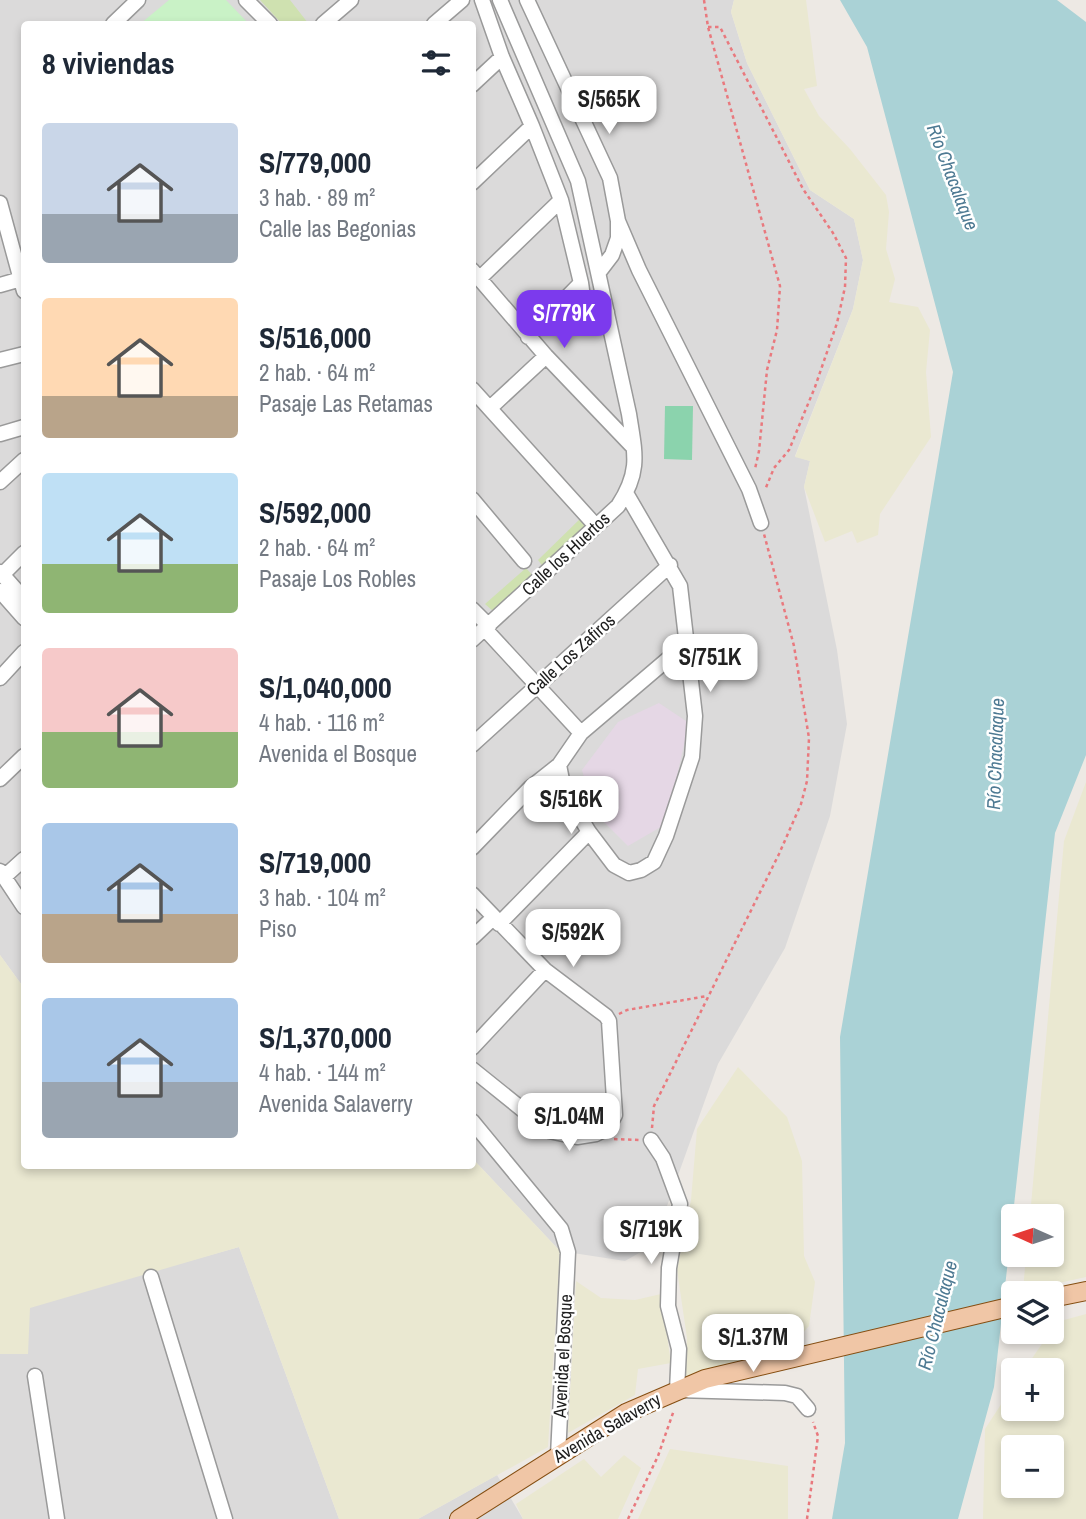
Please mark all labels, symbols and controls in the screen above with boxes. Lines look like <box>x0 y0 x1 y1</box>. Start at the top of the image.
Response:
text: 8 viviendas <box>42 43 175 83</box>
icon: filters <box>417 44 455 82</box>
pin: S/565K <box>552 76 666 136</box>
text: S/565K <box>578 83 640 114</box>
water label: Río Chacalaque <box>921 120 985 234</box>
text: S/779,000 <box>259 142 371 182</box>
icon: home <box>98 151 182 235</box>
text: 3 hab. · 89 m² <box>259 182 375 213</box>
text: Calle las Begonias <box>259 213 416 244</box>
pin: S/779K <box>507 290 621 350</box>
text: S/779K <box>533 297 595 328</box>
text: S/516,000 <box>259 317 371 357</box>
icon: home <box>98 326 182 410</box>
text: 2 hab. · 64 m² <box>259 357 375 388</box>
text: Pasaje Las Retamas <box>259 388 433 419</box>
text: S/592,000 <box>259 492 371 532</box>
icon: home <box>98 501 182 585</box>
street label: Calle los Huertos <box>516 506 615 601</box>
text: 2 hab. · 64 m² <box>259 532 375 563</box>
text: Pasaje Los Robles <box>259 563 416 594</box>
street label: Calle Los Zafiros <box>521 608 620 701</box>
pin: S/751K <box>653 634 767 694</box>
text: S/751K <box>679 641 741 672</box>
text: S/1,040,000 <box>259 667 392 707</box>
icon: home <box>98 676 182 760</box>
water label: Río Chacalaque <box>980 698 1010 810</box>
text: 4 hab. · 116 m² <box>259 707 385 738</box>
text: Avenida el Bosque <box>259 738 417 769</box>
pin: S/516K <box>514 776 628 836</box>
text: S/516K <box>540 783 602 814</box>
text: S/719,000 <box>259 842 371 882</box>
icon: home <box>98 851 182 935</box>
text: 3 hab. · 104 m² <box>259 882 386 913</box>
pin: S/592K <box>516 909 630 969</box>
text: Piso <box>259 913 297 944</box>
text: S/592K <box>542 916 604 947</box>
text: S/1,370,000 <box>259 1017 392 1057</box>
icon: home <box>98 1026 182 1110</box>
text: 4 hab. · 144 m² <box>259 1057 386 1088</box>
text: Avenida Salaverry <box>259 1088 413 1119</box>
pin: S/1.04M <box>504 1094 634 1153</box>
text: S/1.04M <box>534 1100 604 1131</box>
north arrow <box>1001 1204 1064 1267</box>
map controls <box>1001 1204 1064 1498</box>
pin: S/719K <box>594 1206 708 1266</box>
text: S/719K <box>620 1213 682 1244</box>
water label: Río Chacalaque <box>911 1258 963 1372</box>
button: layers <box>1001 1281 1064 1344</box>
street label: Avenida el Bosque <box>547 1294 578 1419</box>
pin: S/1.37M <box>688 1314 818 1374</box>
text: S/1.37M <box>718 1321 788 1352</box>
button: + <box>1001 1358 1064 1421</box>
street label: Avenida Salaverry <box>548 1386 666 1469</box>
button: − <box>1001 1435 1064 1498</box>

